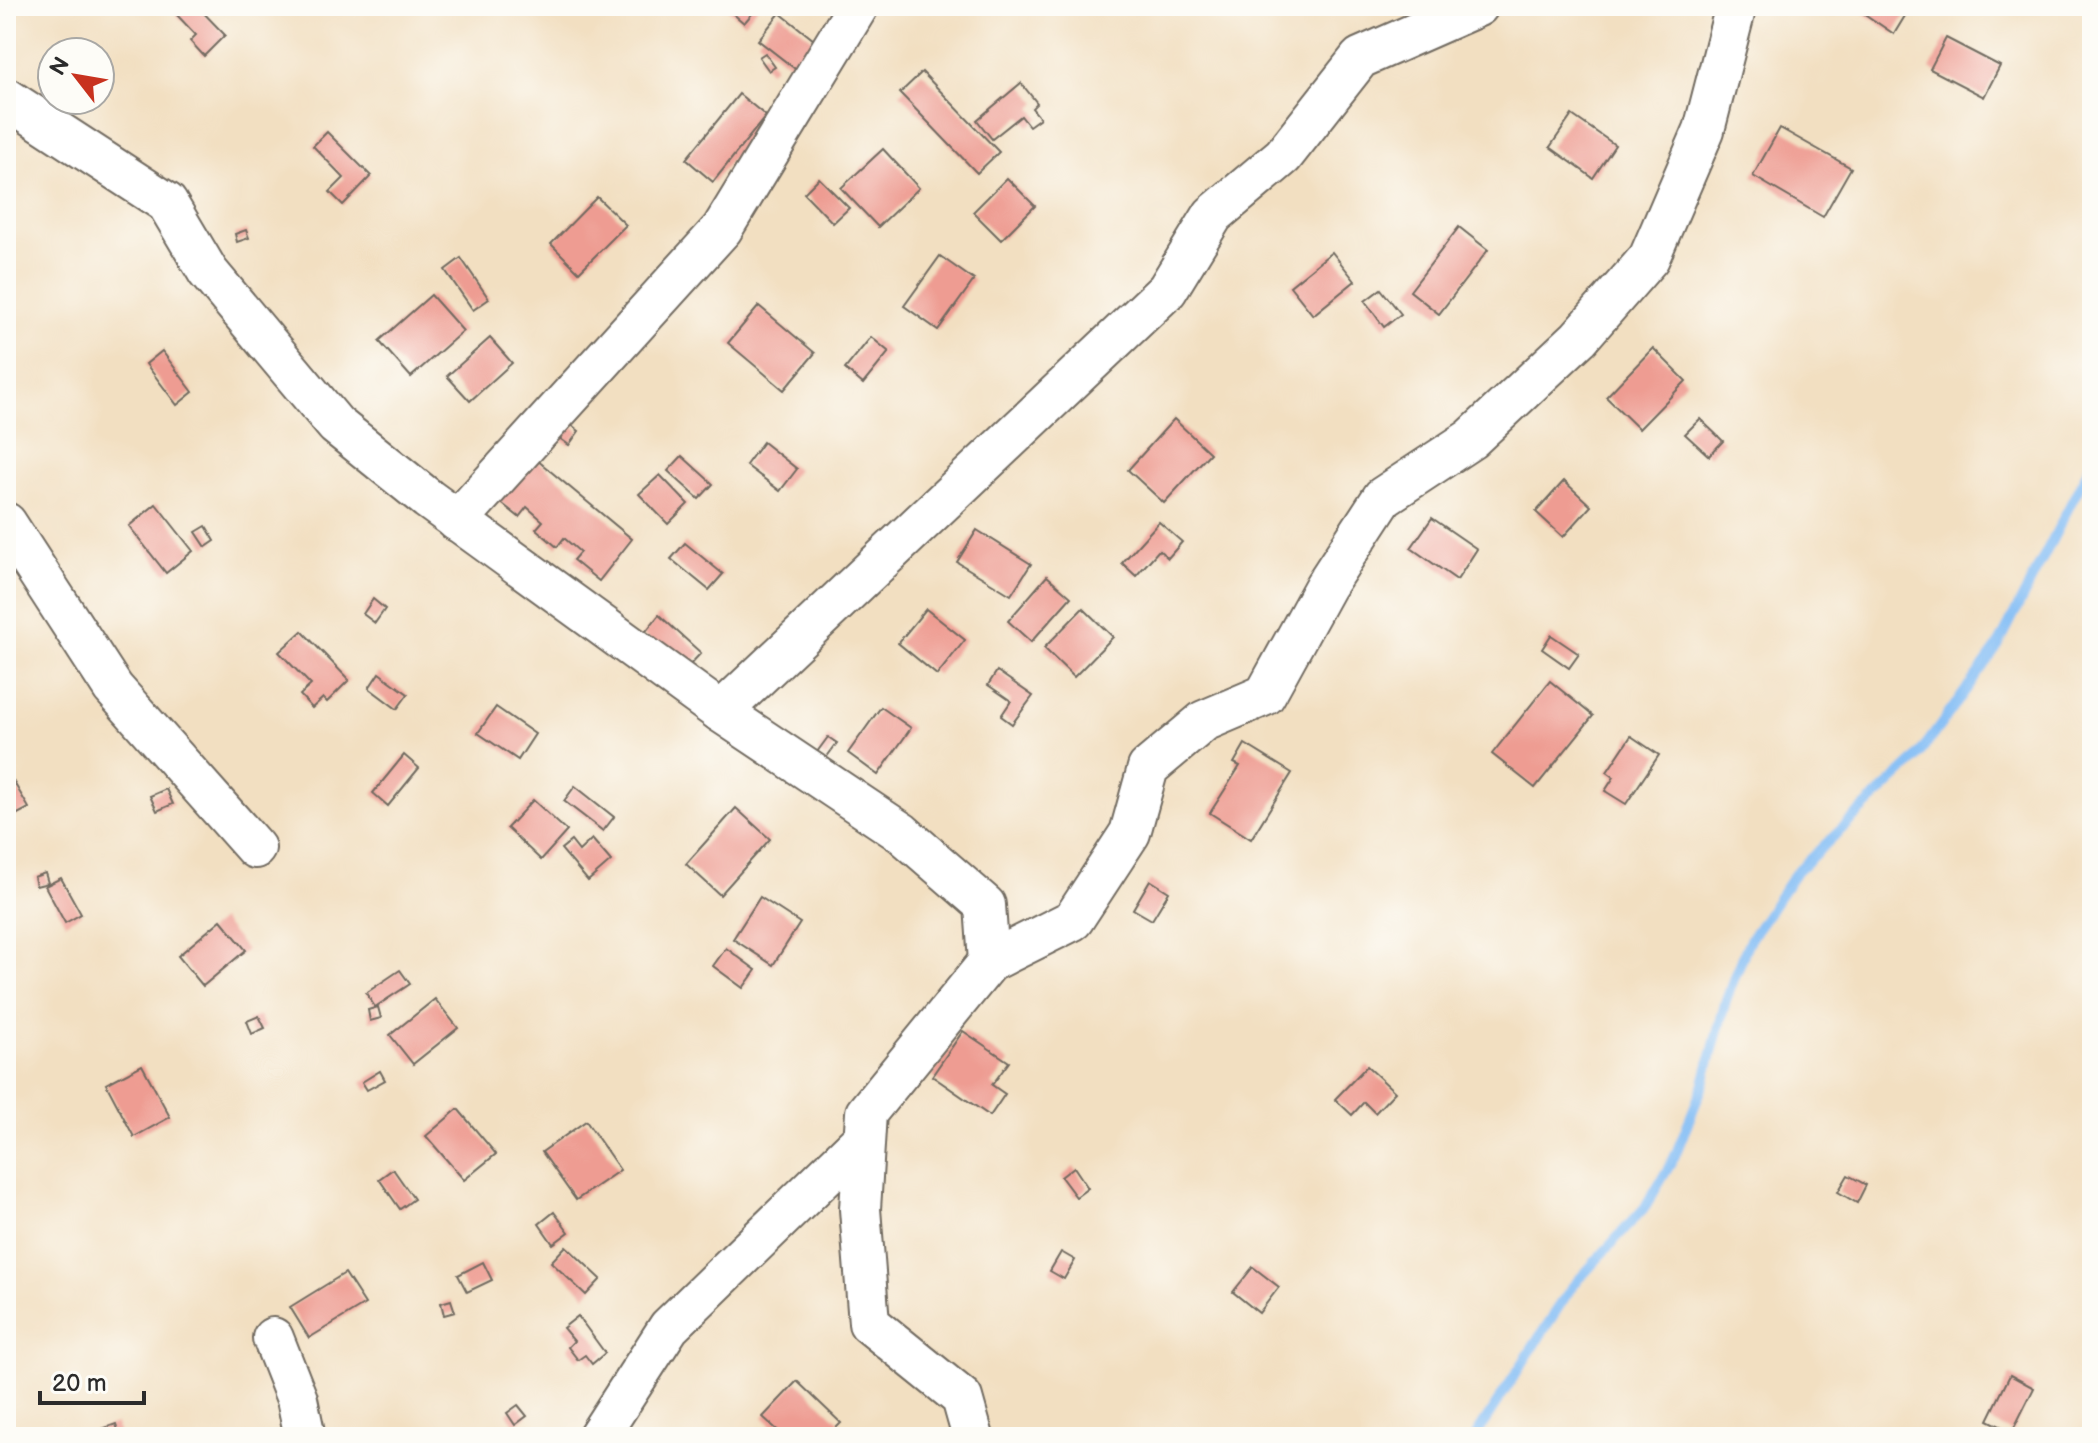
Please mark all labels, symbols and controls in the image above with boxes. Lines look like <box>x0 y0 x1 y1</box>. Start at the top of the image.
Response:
north arrow <box>36 36 116 116</box>
text: N <box>44 52 76 81</box>
scale bar <box>40 1355 144 1405</box>
text: 20 m <box>52 1369 107 1398</box>

